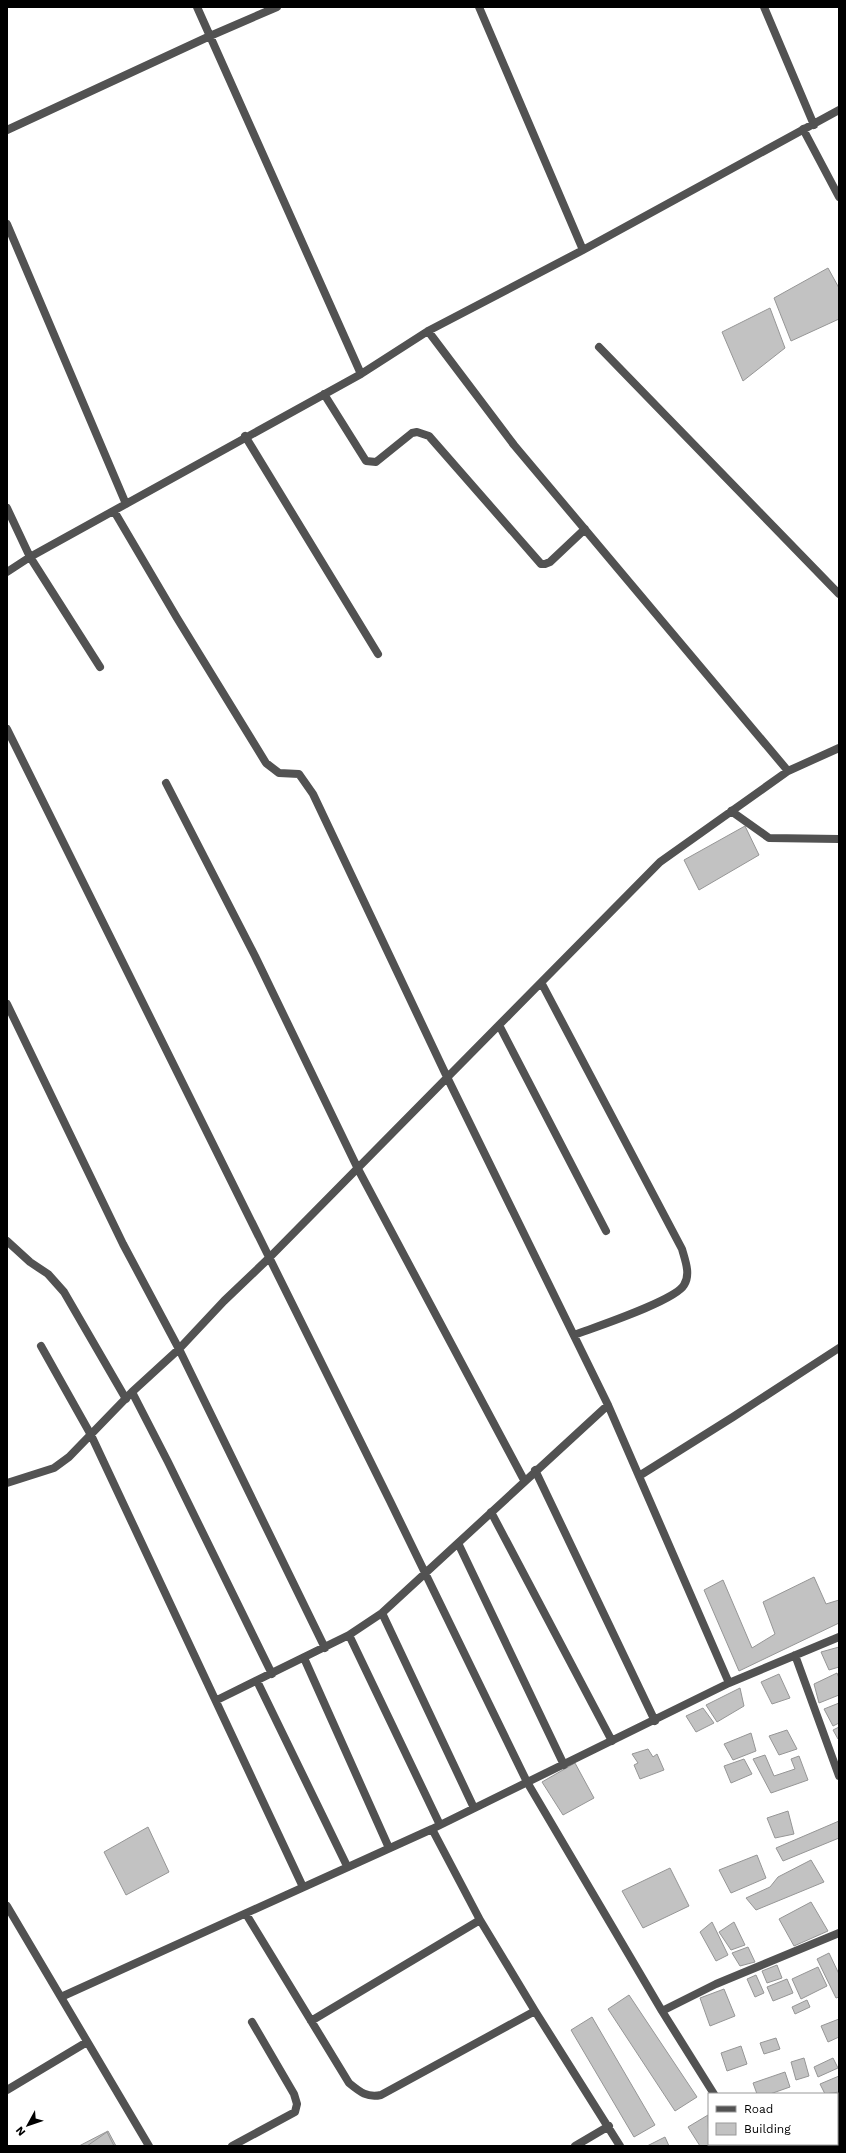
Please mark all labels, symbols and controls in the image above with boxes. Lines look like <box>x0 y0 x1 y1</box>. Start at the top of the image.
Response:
legend <box>708 2093 838 2145</box>
text: Road <box>744 2102 773 2116</box>
north arrow <box>8 2105 48 2145</box>
text: Building <box>744 2122 791 2136</box>
text: N <box>13 2124 28 2138</box>

